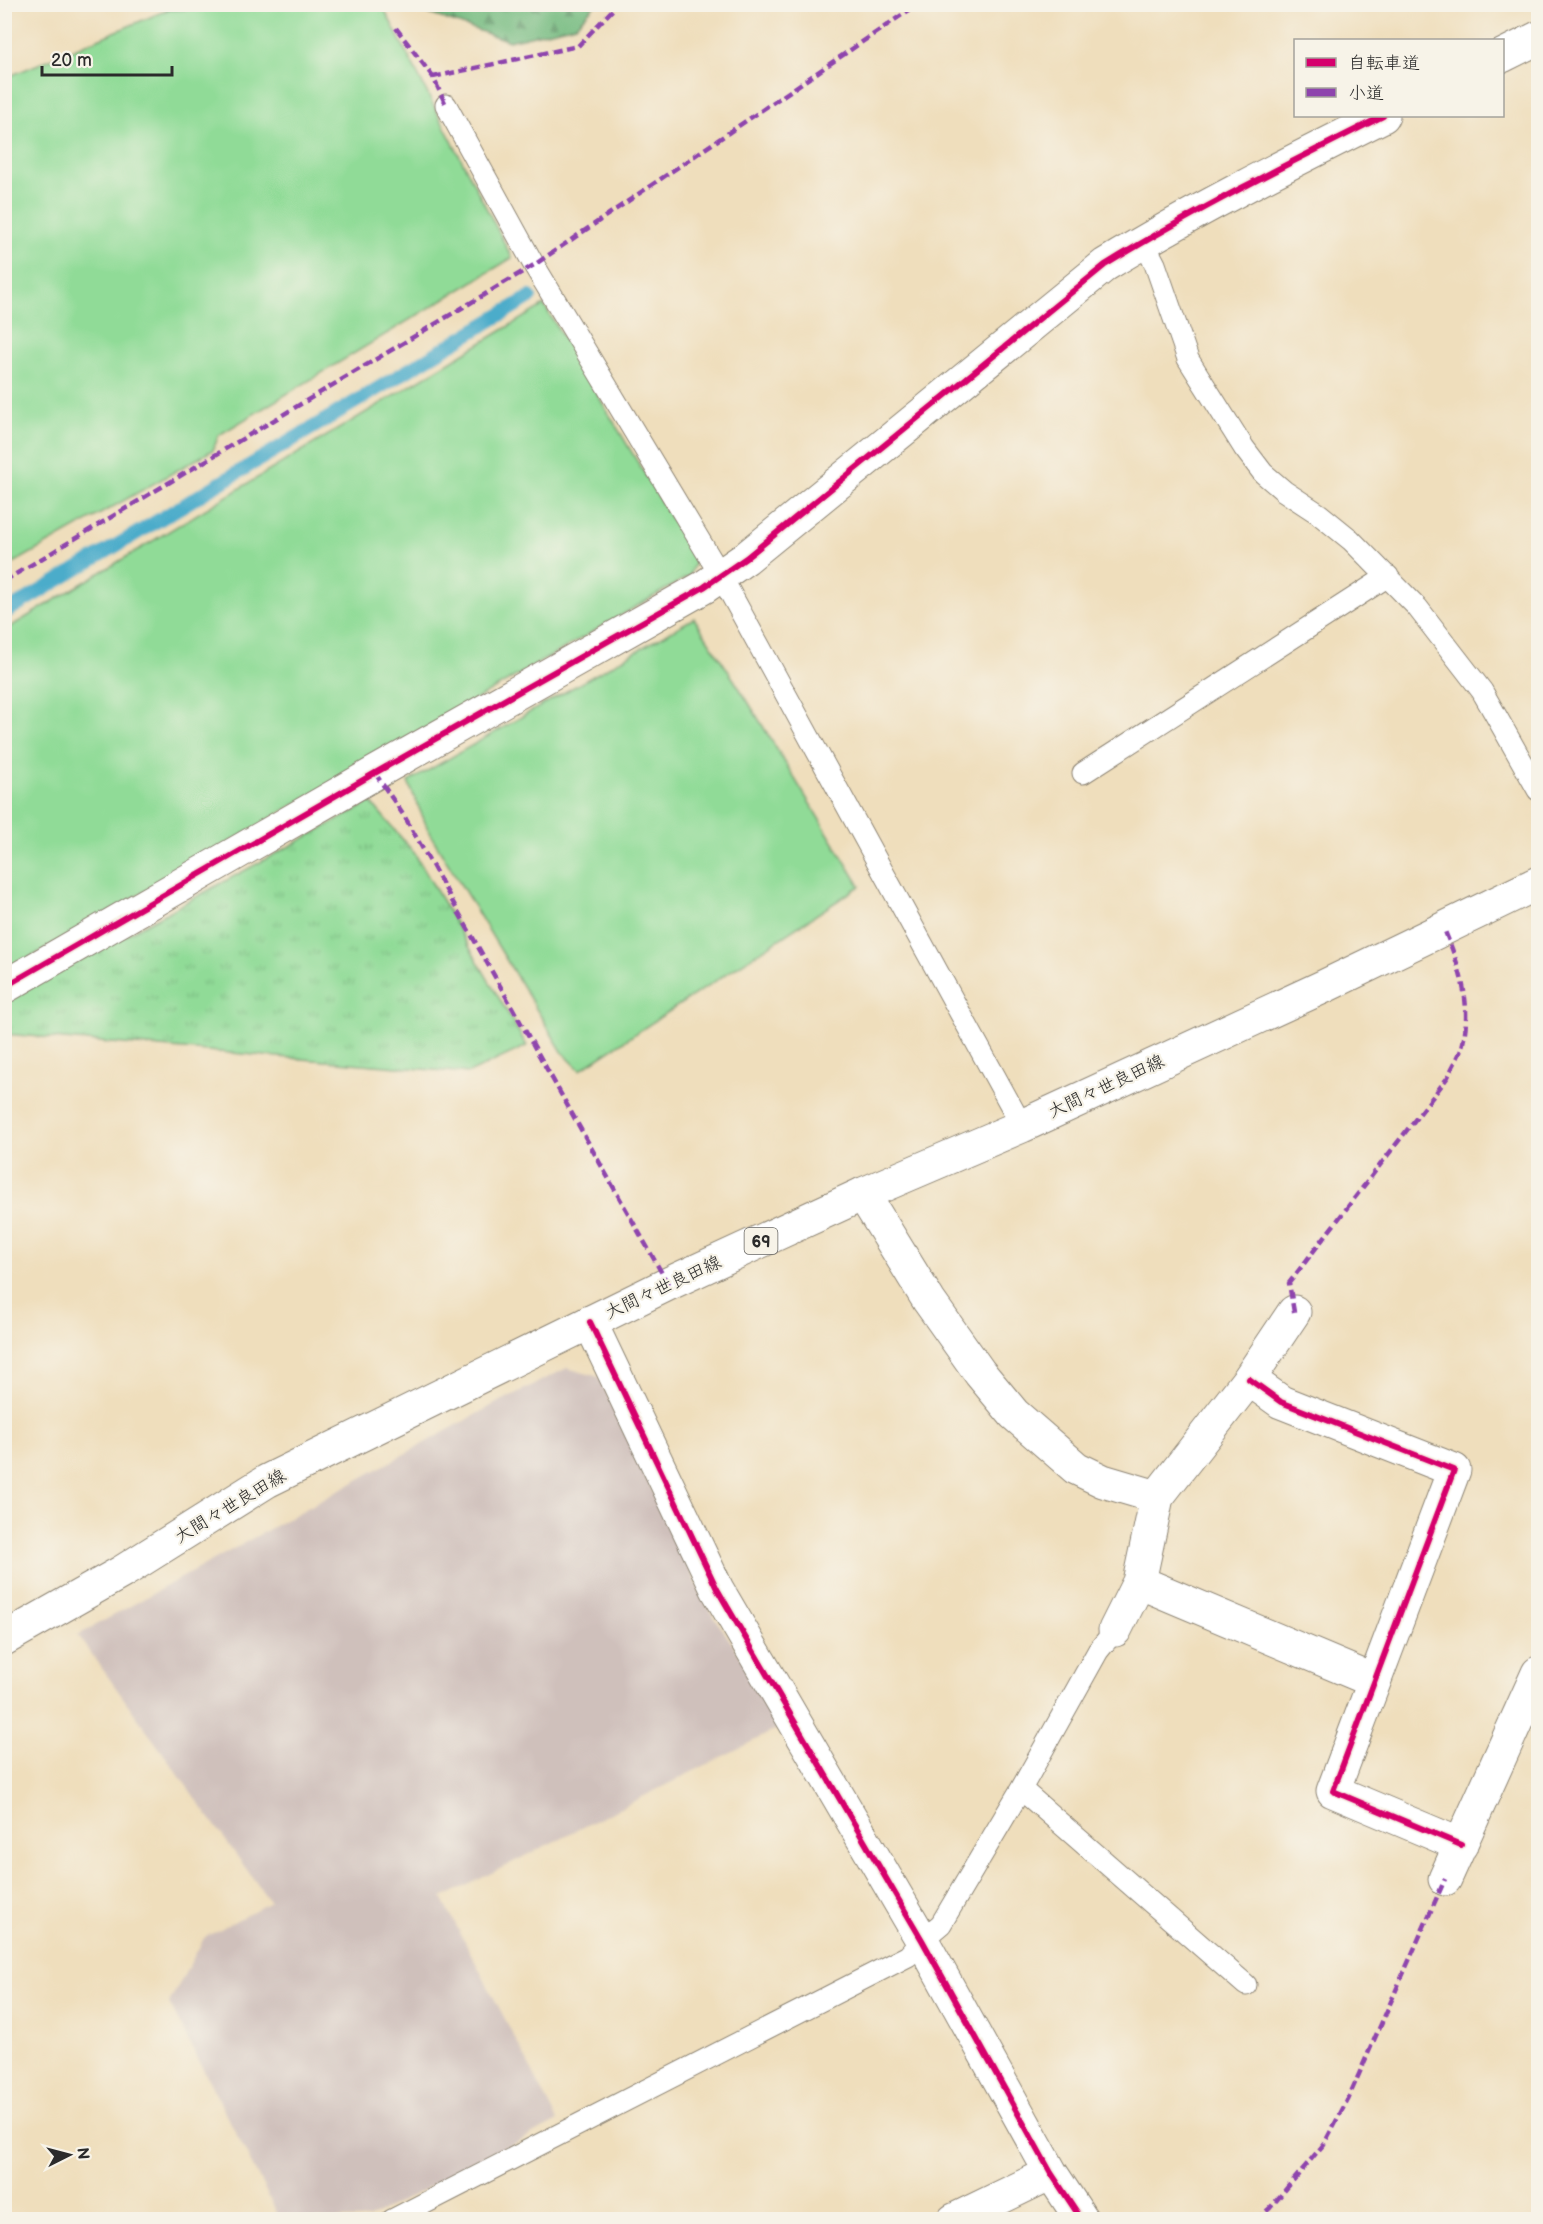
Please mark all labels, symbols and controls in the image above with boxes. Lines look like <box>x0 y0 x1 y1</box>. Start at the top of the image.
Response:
scale bar <box>42 39 172 77</box>
legend <box>1294 39 1504 117</box>
text: 20 m <box>51 50 92 71</box>
text: 自転車道 <box>1348 53 1420 74</box>
text: 小道 <box>1348 83 1384 104</box>
street label: 大間々世良田線 <box>1045 1050 1168 1123</box>
road number: 69 <box>744 1228 777 1254</box>
street label: 大間々世良田線 <box>602 1251 725 1324</box>
street label: 大間々世良田線 <box>171 1465 290 1548</box>
north arrow <box>39 2125 99 2185</box>
text: N <box>72 2147 93 2161</box>

